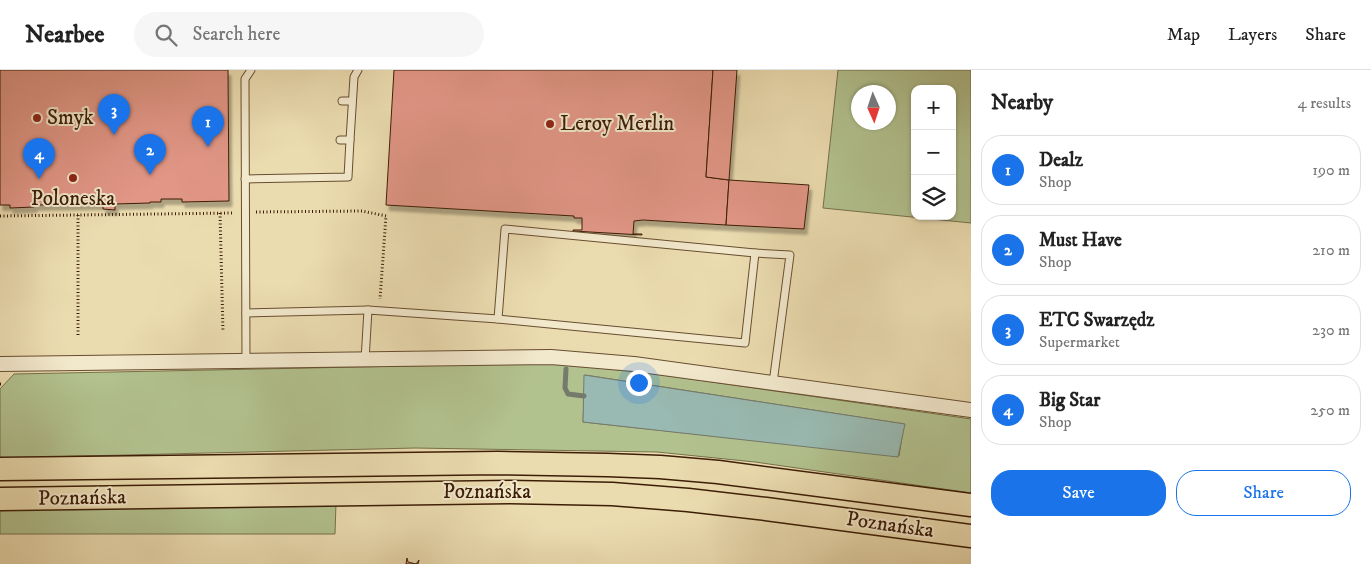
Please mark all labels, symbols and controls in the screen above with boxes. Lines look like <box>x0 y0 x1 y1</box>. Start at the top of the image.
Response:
search box <box>134 12 484 57</box>
text: Nearbee <box>25 20 104 50</box>
icon: search <box>152 21 180 49</box>
text: Search here <box>192 23 280 46</box>
text: Map <box>1167 24 1200 46</box>
text: Layers <box>1228 24 1277 46</box>
text: Share <box>1305 24 1346 46</box>
north arrow <box>851 85 896 130</box>
map controls <box>911 85 956 220</box>
button: + <box>911 85 956 130</box>
text: Nearby <box>991 90 1053 116</box>
text: 4 results <box>1298 93 1351 113</box>
pin: 3 <box>98 94 130 135</box>
place label: Smyk <box>47 105 94 131</box>
pin: 1 <box>192 106 224 147</box>
place label: Leroy Merlin <box>560 111 674 137</box>
marker: Smyk <box>31 112 43 124</box>
marker: Leroy Merlin <box>544 118 556 130</box>
button: − <box>911 130 956 175</box>
pin: 2 <box>134 134 166 175</box>
pin: 4 <box>23 138 55 179</box>
text: Dealz <box>1039 149 1083 172</box>
text: 1 <box>1005 160 1011 180</box>
text: 190 m <box>1312 160 1350 180</box>
marker: Poloneska <box>67 172 79 184</box>
text: Shop <box>1039 172 1072 192</box>
button: layers <box>911 175 956 220</box>
place label: Poloneska <box>31 186 115 212</box>
text: Must Have <box>1039 229 1122 252</box>
text: 2 <box>1004 240 1012 260</box>
text: 210 m <box>1312 240 1350 260</box>
text: Shop <box>1039 252 1072 272</box>
text: ETC Swarzędz <box>1039 309 1154 332</box>
text: 3 <box>1005 320 1011 340</box>
text: 230 m <box>1312 320 1350 340</box>
text: Supermarket <box>1039 332 1120 352</box>
your location <box>626 370 652 396</box>
text: Big Star <box>1039 389 1100 412</box>
text: 4 <box>1003 400 1013 420</box>
text: 250 m <box>1310 400 1350 420</box>
text: Shop <box>1039 412 1072 432</box>
button: Save <box>991 470 1166 516</box>
button: Share <box>1176 470 1351 516</box>
street label: Poznańska <box>443 479 531 505</box>
street label: Poznańska <box>38 484 126 512</box>
street label: Poznańska <box>844 506 936 544</box>

